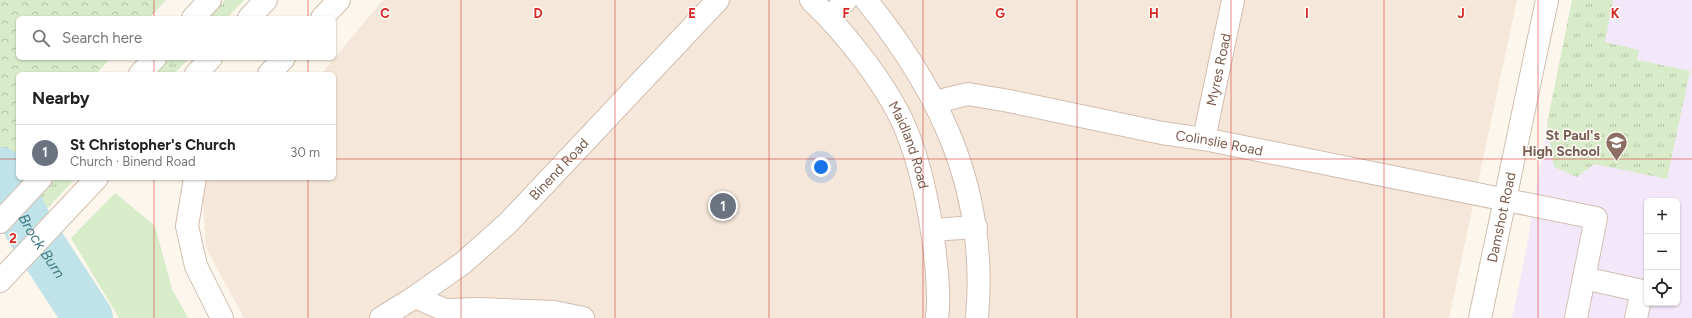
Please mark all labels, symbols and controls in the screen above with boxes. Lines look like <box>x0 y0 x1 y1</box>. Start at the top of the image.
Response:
text: C <box>380 6 390 21</box>
text: D <box>533 6 543 21</box>
text: E <box>688 6 696 21</box>
text: F <box>842 6 850 21</box>
text: G <box>995 6 1005 21</box>
text: H <box>1149 6 1159 21</box>
text: I <box>1305 6 1309 21</box>
text: J <box>1457 6 1465 21</box>
text: K <box>1611 6 1620 21</box>
search box <box>16 16 336 60</box>
icon: search <box>30 27 52 49</box>
text: Search here <box>62 29 142 47</box>
street label: Myres Road <box>1203 32 1235 107</box>
text: Nearby <box>32 88 90 108</box>
street label: Maidland Road <box>884 98 932 190</box>
street label: Colinslie Road <box>1174 127 1264 160</box>
place label: St Paul's High School <box>1522 127 1600 160</box>
school or university icon: St Paul's High School <box>1603 130 1629 163</box>
street label: Binend Road <box>526 135 592 204</box>
text: St Christopher's Church <box>70 136 236 154</box>
text: 1 <box>42 145 48 160</box>
text: 30 m <box>290 145 320 160</box>
text: Church · Binend Road <box>70 154 196 169</box>
your location <box>811 157 831 177</box>
street label: Damshot Road <box>1484 170 1520 264</box>
pin: 1 <box>710 191 736 221</box>
map controls <box>1644 198 1680 306</box>
button: + <box>1644 198 1680 234</box>
water label: Brock Burn <box>15 211 69 282</box>
text: 2 <box>9 231 17 246</box>
button: − <box>1644 234 1680 270</box>
button: locate <box>1644 270 1680 306</box>

